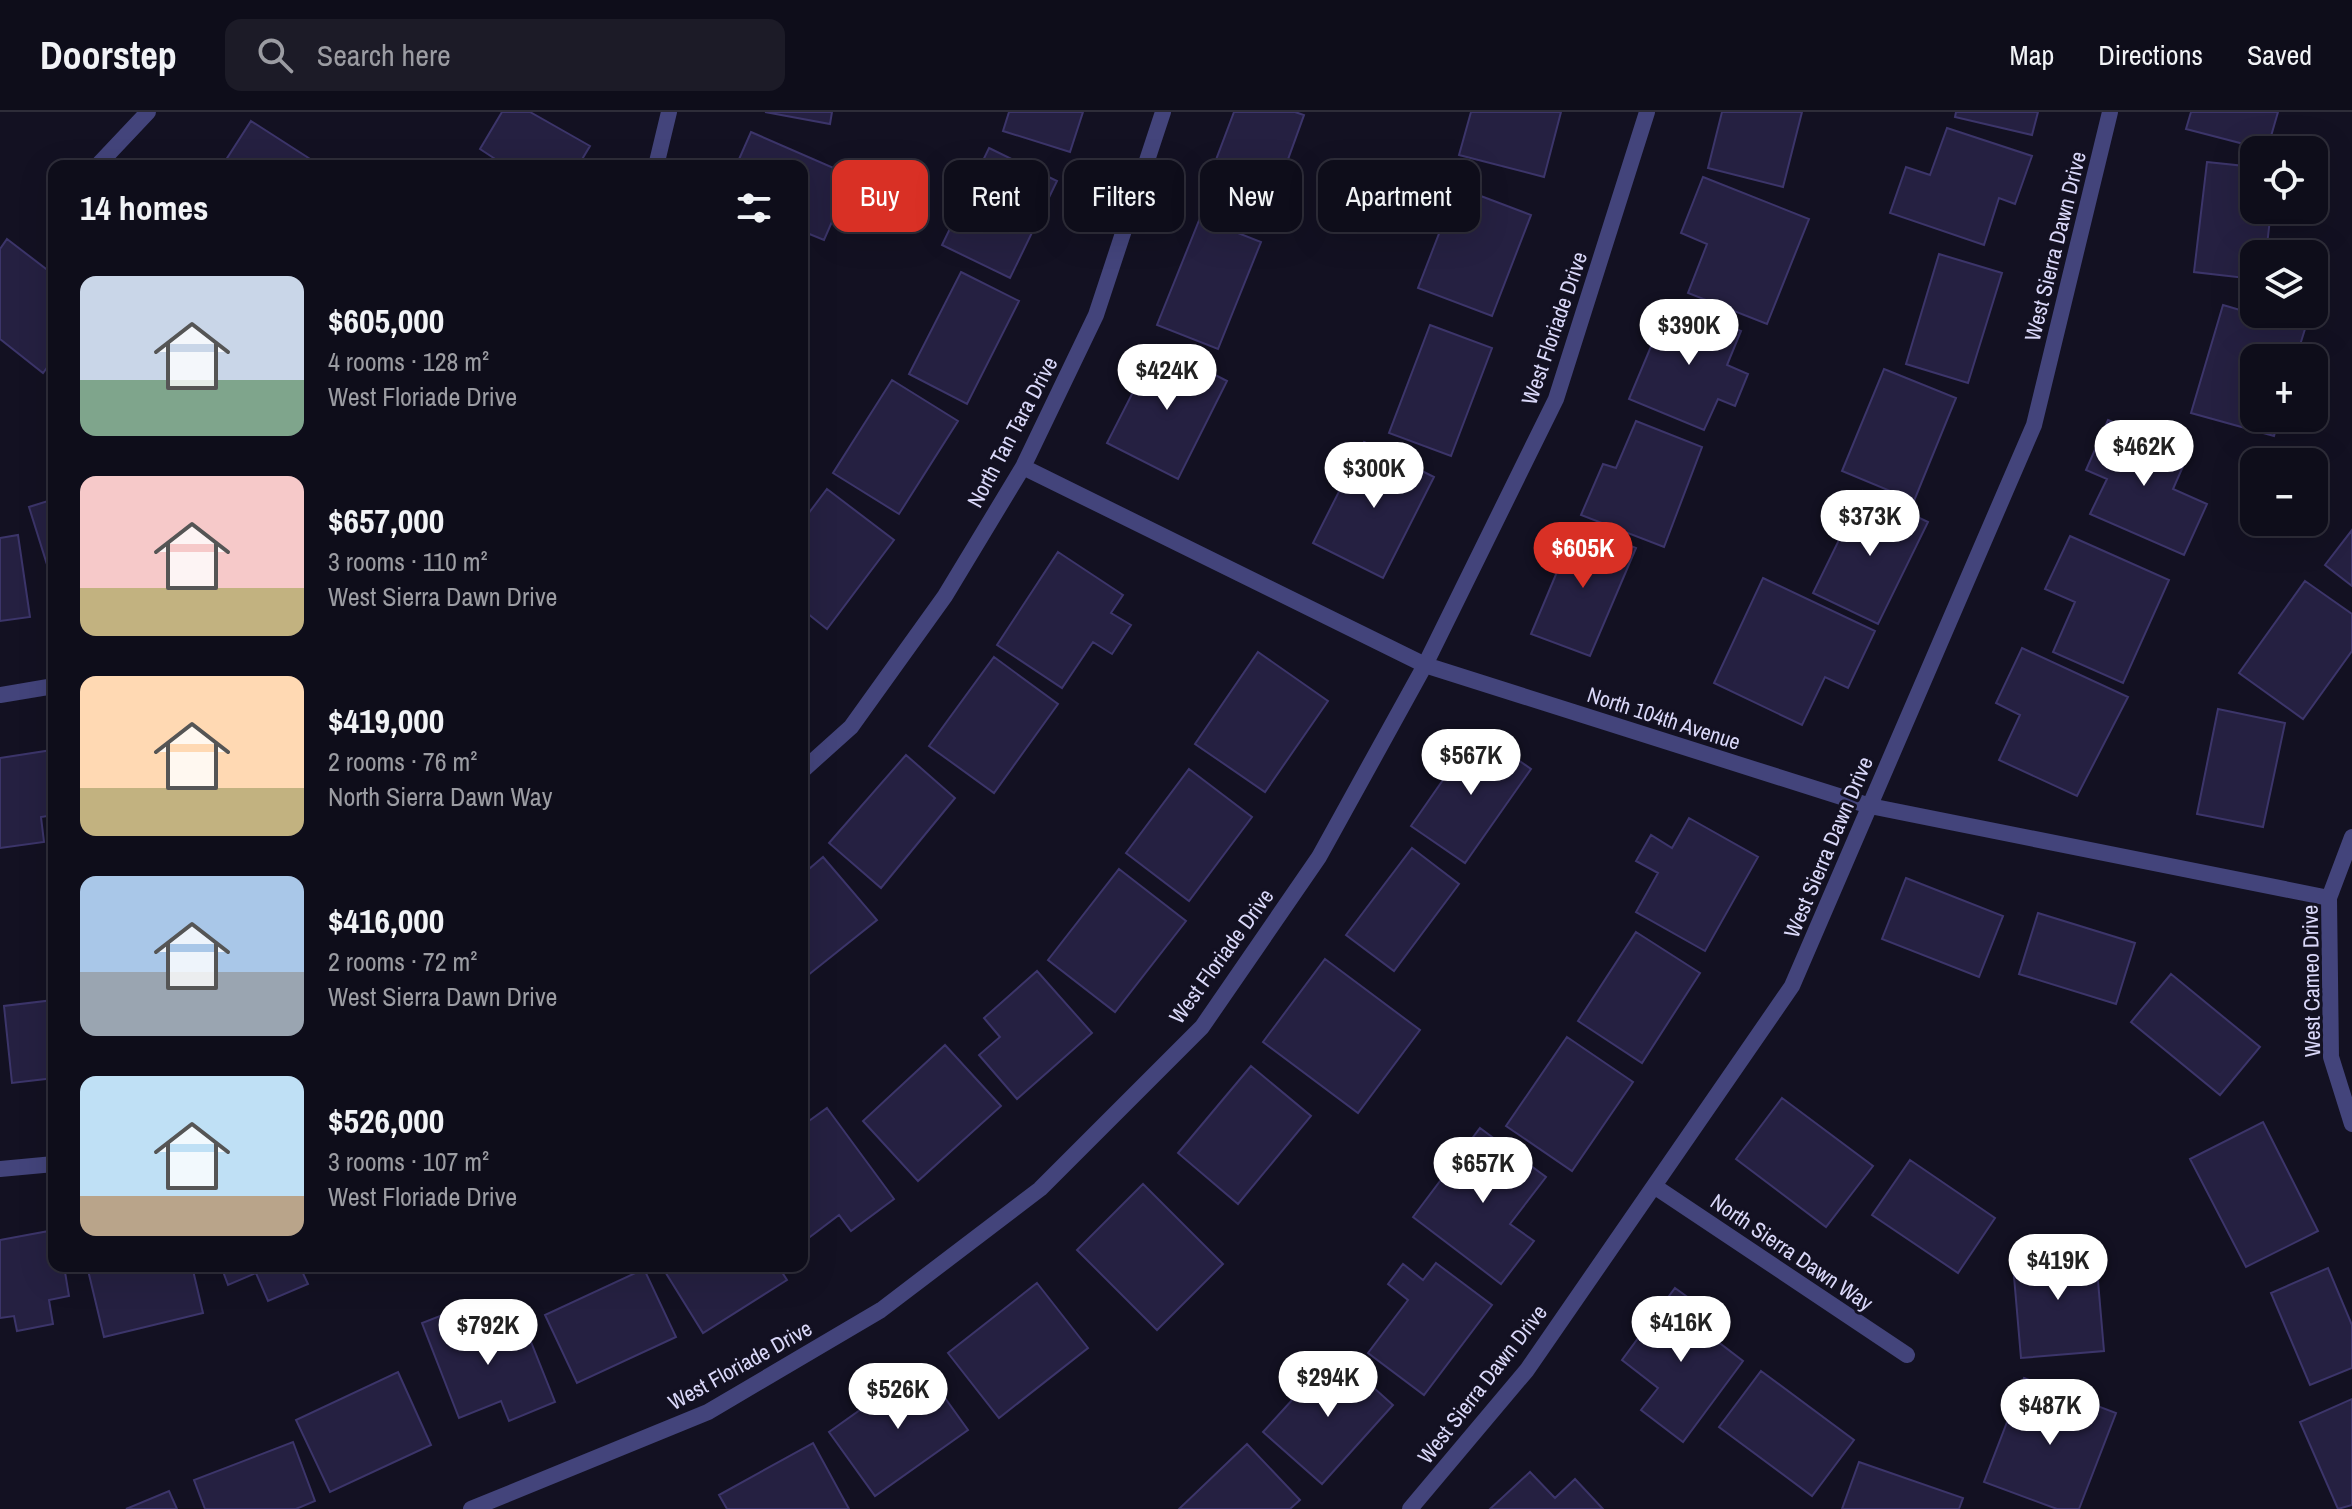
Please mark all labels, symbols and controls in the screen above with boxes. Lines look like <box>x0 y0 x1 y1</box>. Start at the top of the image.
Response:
search box <box>225 19 785 91</box>
text: Doorstep <box>40 30 177 81</box>
icon: search <box>253 33 297 77</box>
text: Search here <box>317 35 451 75</box>
text: Map <box>2010 36 2054 74</box>
text: Directions <box>2098 36 2203 74</box>
text: Saved <box>2247 36 2312 74</box>
map controls <box>2240 136 2328 536</box>
button: locate <box>2240 136 2328 224</box>
street label: West Sierra Dawn Drive <box>2017 148 2093 344</box>
chip: Buy <box>832 160 928 232</box>
chip: Rent <box>944 160 1048 232</box>
chip: Filters <box>1064 160 1184 232</box>
chip: New <box>1200 160 1302 232</box>
chip: Apartment <box>1318 160 1480 232</box>
text: 14 homes <box>80 185 209 231</box>
icon: filters <box>732 186 776 230</box>
button: layers <box>2240 240 2328 328</box>
street label: West Floriade Drive <box>1514 247 1594 409</box>
text: $605,000 <box>328 298 444 344</box>
pin: $390K <box>1633 299 1745 367</box>
text: $390K <box>1658 307 1720 342</box>
icon: home <box>144 308 240 404</box>
text: 4 rooms · 128 m² <box>328 344 489 379</box>
pin: $424K <box>1111 344 1223 412</box>
button: + <box>2240 344 2328 432</box>
street label: North Tan Tara Drive <box>960 351 1064 513</box>
text: $424K <box>1136 352 1198 387</box>
text: West Floriade Drive <box>328 379 517 414</box>
pin: $462K <box>2088 420 2200 488</box>
text: $462K <box>2113 428 2175 463</box>
pin: $300K <box>1318 442 1430 510</box>
button: − <box>2240 448 2328 536</box>
text: $300K <box>1343 450 1405 485</box>
pin: $373K <box>1814 490 1926 558</box>
text: $657,000 <box>328 498 444 544</box>
text: $373K <box>1839 498 1901 533</box>
icon: home <box>144 508 240 604</box>
pin: $605K <box>1527 522 1639 590</box>
text: $605K <box>1552 530 1614 565</box>
text: 3 rooms · 110 m² <box>328 544 488 579</box>
text: West Sierra Dawn Drive <box>328 579 557 614</box>
street label: North 104th Avenue <box>1584 679 1744 757</box>
text: $419,000 <box>328 698 444 744</box>
icon: home <box>144 708 240 804</box>
pin: $567K <box>1415 729 1527 797</box>
text: $567K <box>1440 737 1502 772</box>
text: 2 rooms · 76 m² <box>328 744 477 779</box>
street label: West Sierra Dawn Drive <box>1776 752 1880 942</box>
text: North Sierra Dawn Way <box>328 779 552 814</box>
street label: West Floriade Drive <box>1162 882 1280 1030</box>
text: $416,000 <box>328 898 444 944</box>
street label: West Cameo Drive <box>2295 905 2327 1057</box>
icon: home <box>144 908 240 1004</box>
text: 2 rooms · 72 m² <box>328 944 477 979</box>
text: West Sierra Dawn Drive <box>328 979 557 1014</box>
text: $526,000 <box>328 1098 444 1144</box>
icon: home <box>144 1108 240 1204</box>
pin: $657K <box>1427 1137 1539 1205</box>
text: 3 rooms · 107 m² <box>328 1144 489 1179</box>
text: $657K <box>1452 1145 1514 1180</box>
text: West Floriade Drive <box>328 1179 517 1214</box>
street label: North Sierra Dawn Way <box>1705 1186 1879 1318</box>
pin: $419K <box>2002 1234 2114 1302</box>
text: $419K <box>2027 1242 2089 1277</box>
pin: $416K <box>1625 1296 1737 1364</box>
street label: West Sierra Dawn Drive <box>1410 1298 1554 1470</box>
pin: $792K <box>432 1299 544 1367</box>
text: $416K <box>1650 1304 1712 1339</box>
text: $792K <box>457 1307 519 1342</box>
street label: West Floriade Drive <box>663 1313 817 1417</box>
pin: $294K <box>1272 1351 1384 1419</box>
text: $294K <box>1297 1359 1359 1394</box>
pin: $526K <box>842 1363 954 1431</box>
text: $526K <box>867 1371 929 1406</box>
pin: $487K <box>1994 1379 2106 1447</box>
text: $487K <box>2019 1387 2081 1422</box>

